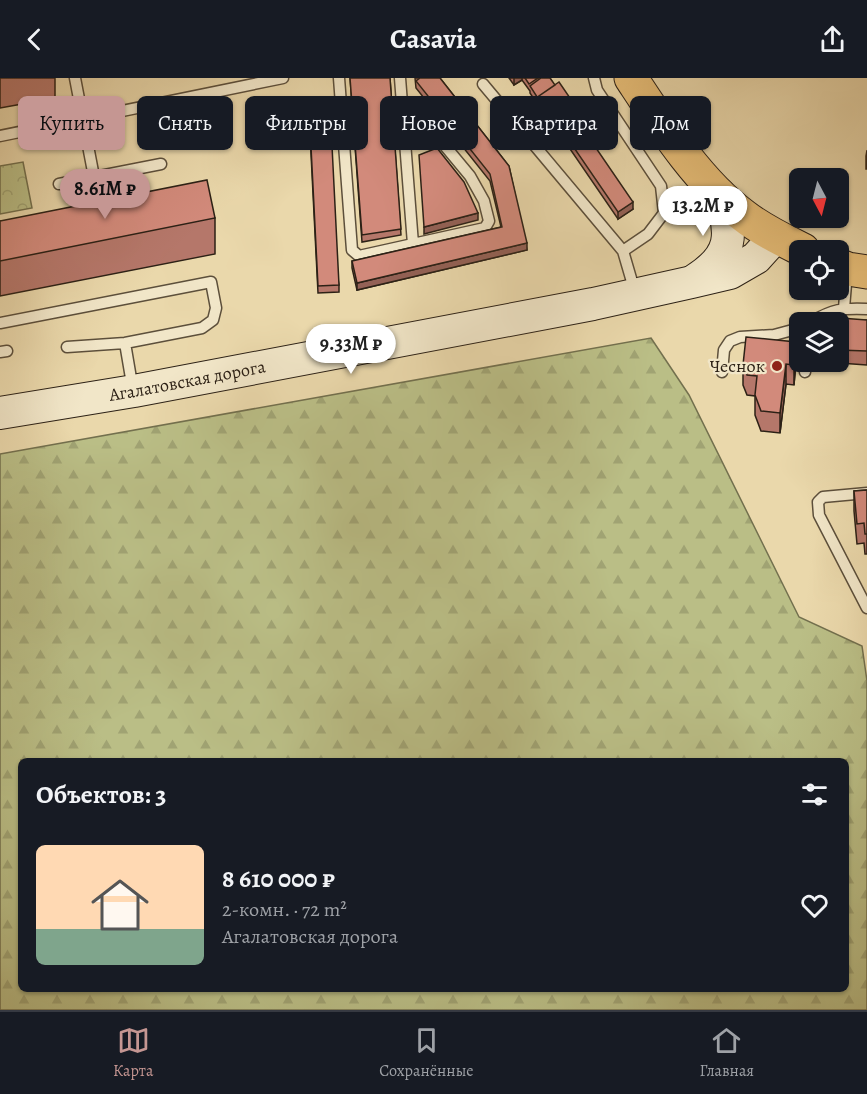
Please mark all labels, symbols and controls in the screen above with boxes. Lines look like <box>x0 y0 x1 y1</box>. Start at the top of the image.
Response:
text: Casavia <box>390 21 477 57</box>
icon: back <box>18 23 51 56</box>
icon: share <box>816 23 849 56</box>
chip: Купить <box>18 96 125 150</box>
chip: Снять <box>137 96 233 150</box>
chip: Фильтры <box>245 96 368 150</box>
chip: Новое <box>380 96 478 150</box>
chip: Квартира <box>490 96 618 150</box>
chip: Дом <box>630 96 711 150</box>
north arrow <box>789 168 849 228</box>
map controls <box>789 168 849 372</box>
pin: 8.61M ₽ <box>50 169 160 220</box>
text: 8.61M ₽ <box>74 175 136 202</box>
pin: 13.2M ₽ <box>648 186 758 237</box>
text: 13.2M ₽ <box>672 192 734 219</box>
button: locate <box>789 240 849 300</box>
button: layers <box>789 312 849 372</box>
pin: 9.33M ₽ <box>296 324 406 375</box>
text: 9.33M ₽ <box>320 330 382 357</box>
street label: Агалатовская дорога <box>106 354 268 407</box>
place label: Чеснок <box>710 354 765 378</box>
marker: Чеснок <box>770 359 784 373</box>
text: Объектов: 3 <box>36 777 166 812</box>
icon: filters <box>798 778 831 811</box>
text: 8 610 000 ₽ <box>222 861 335 896</box>
icon: home <box>84 869 156 941</box>
icon: heart <box>798 889 831 922</box>
text: 2-комн. · 72 m² <box>222 896 347 923</box>
text: Агалатовская дорога <box>222 923 398 950</box>
tab: Карта <box>113 1024 153 1082</box>
tab: Сохранённые <box>379 1024 474 1082</box>
tab: Главная <box>700 1024 754 1082</box>

